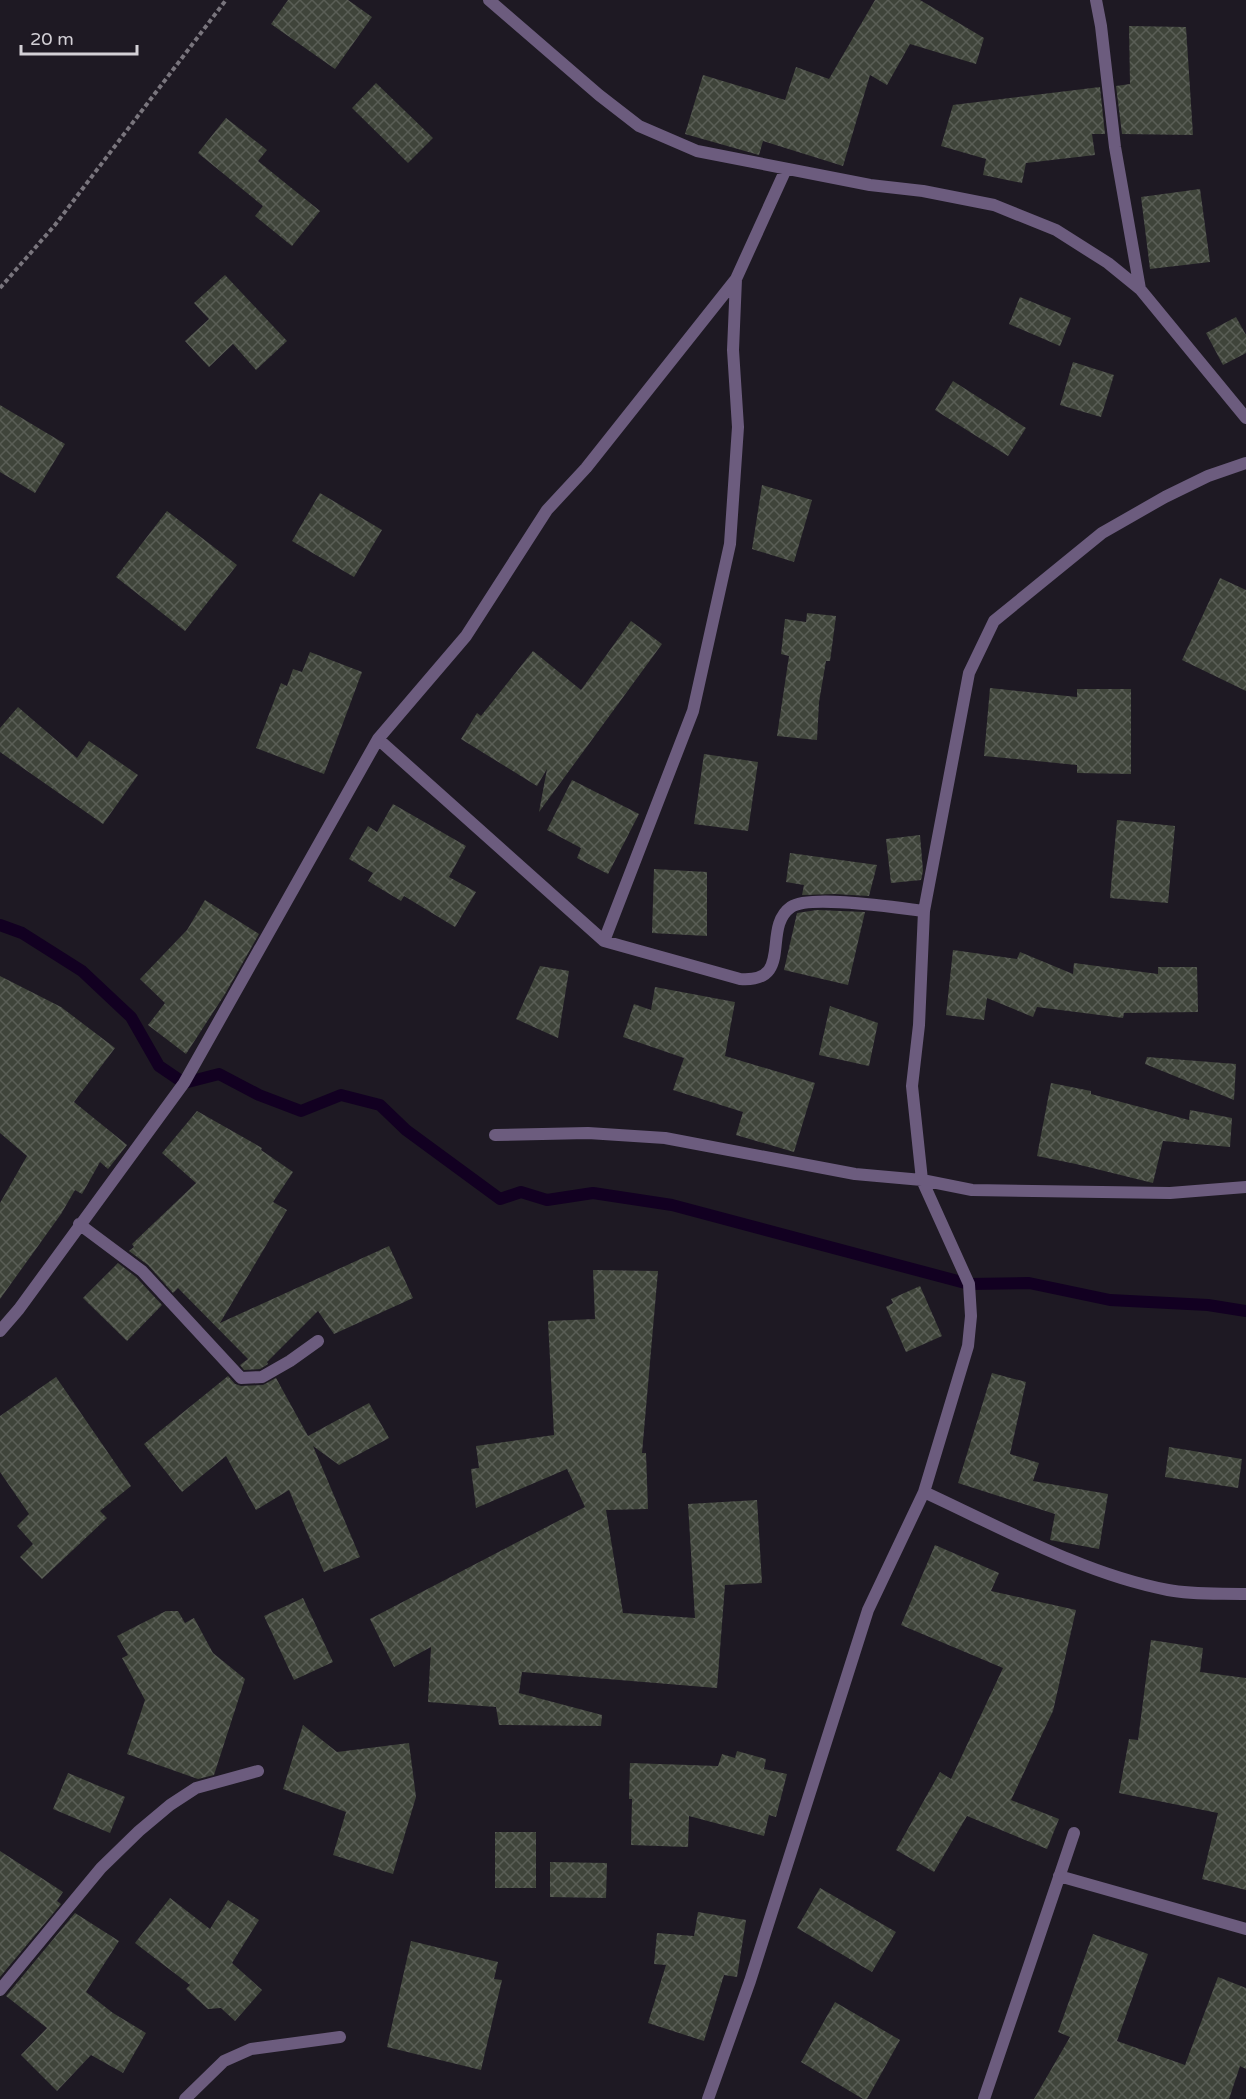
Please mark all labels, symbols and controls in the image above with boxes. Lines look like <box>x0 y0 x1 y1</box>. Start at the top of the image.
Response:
scale bar <box>21 18 136 56</box>
text: 20 m <box>30 28 74 50</box>

